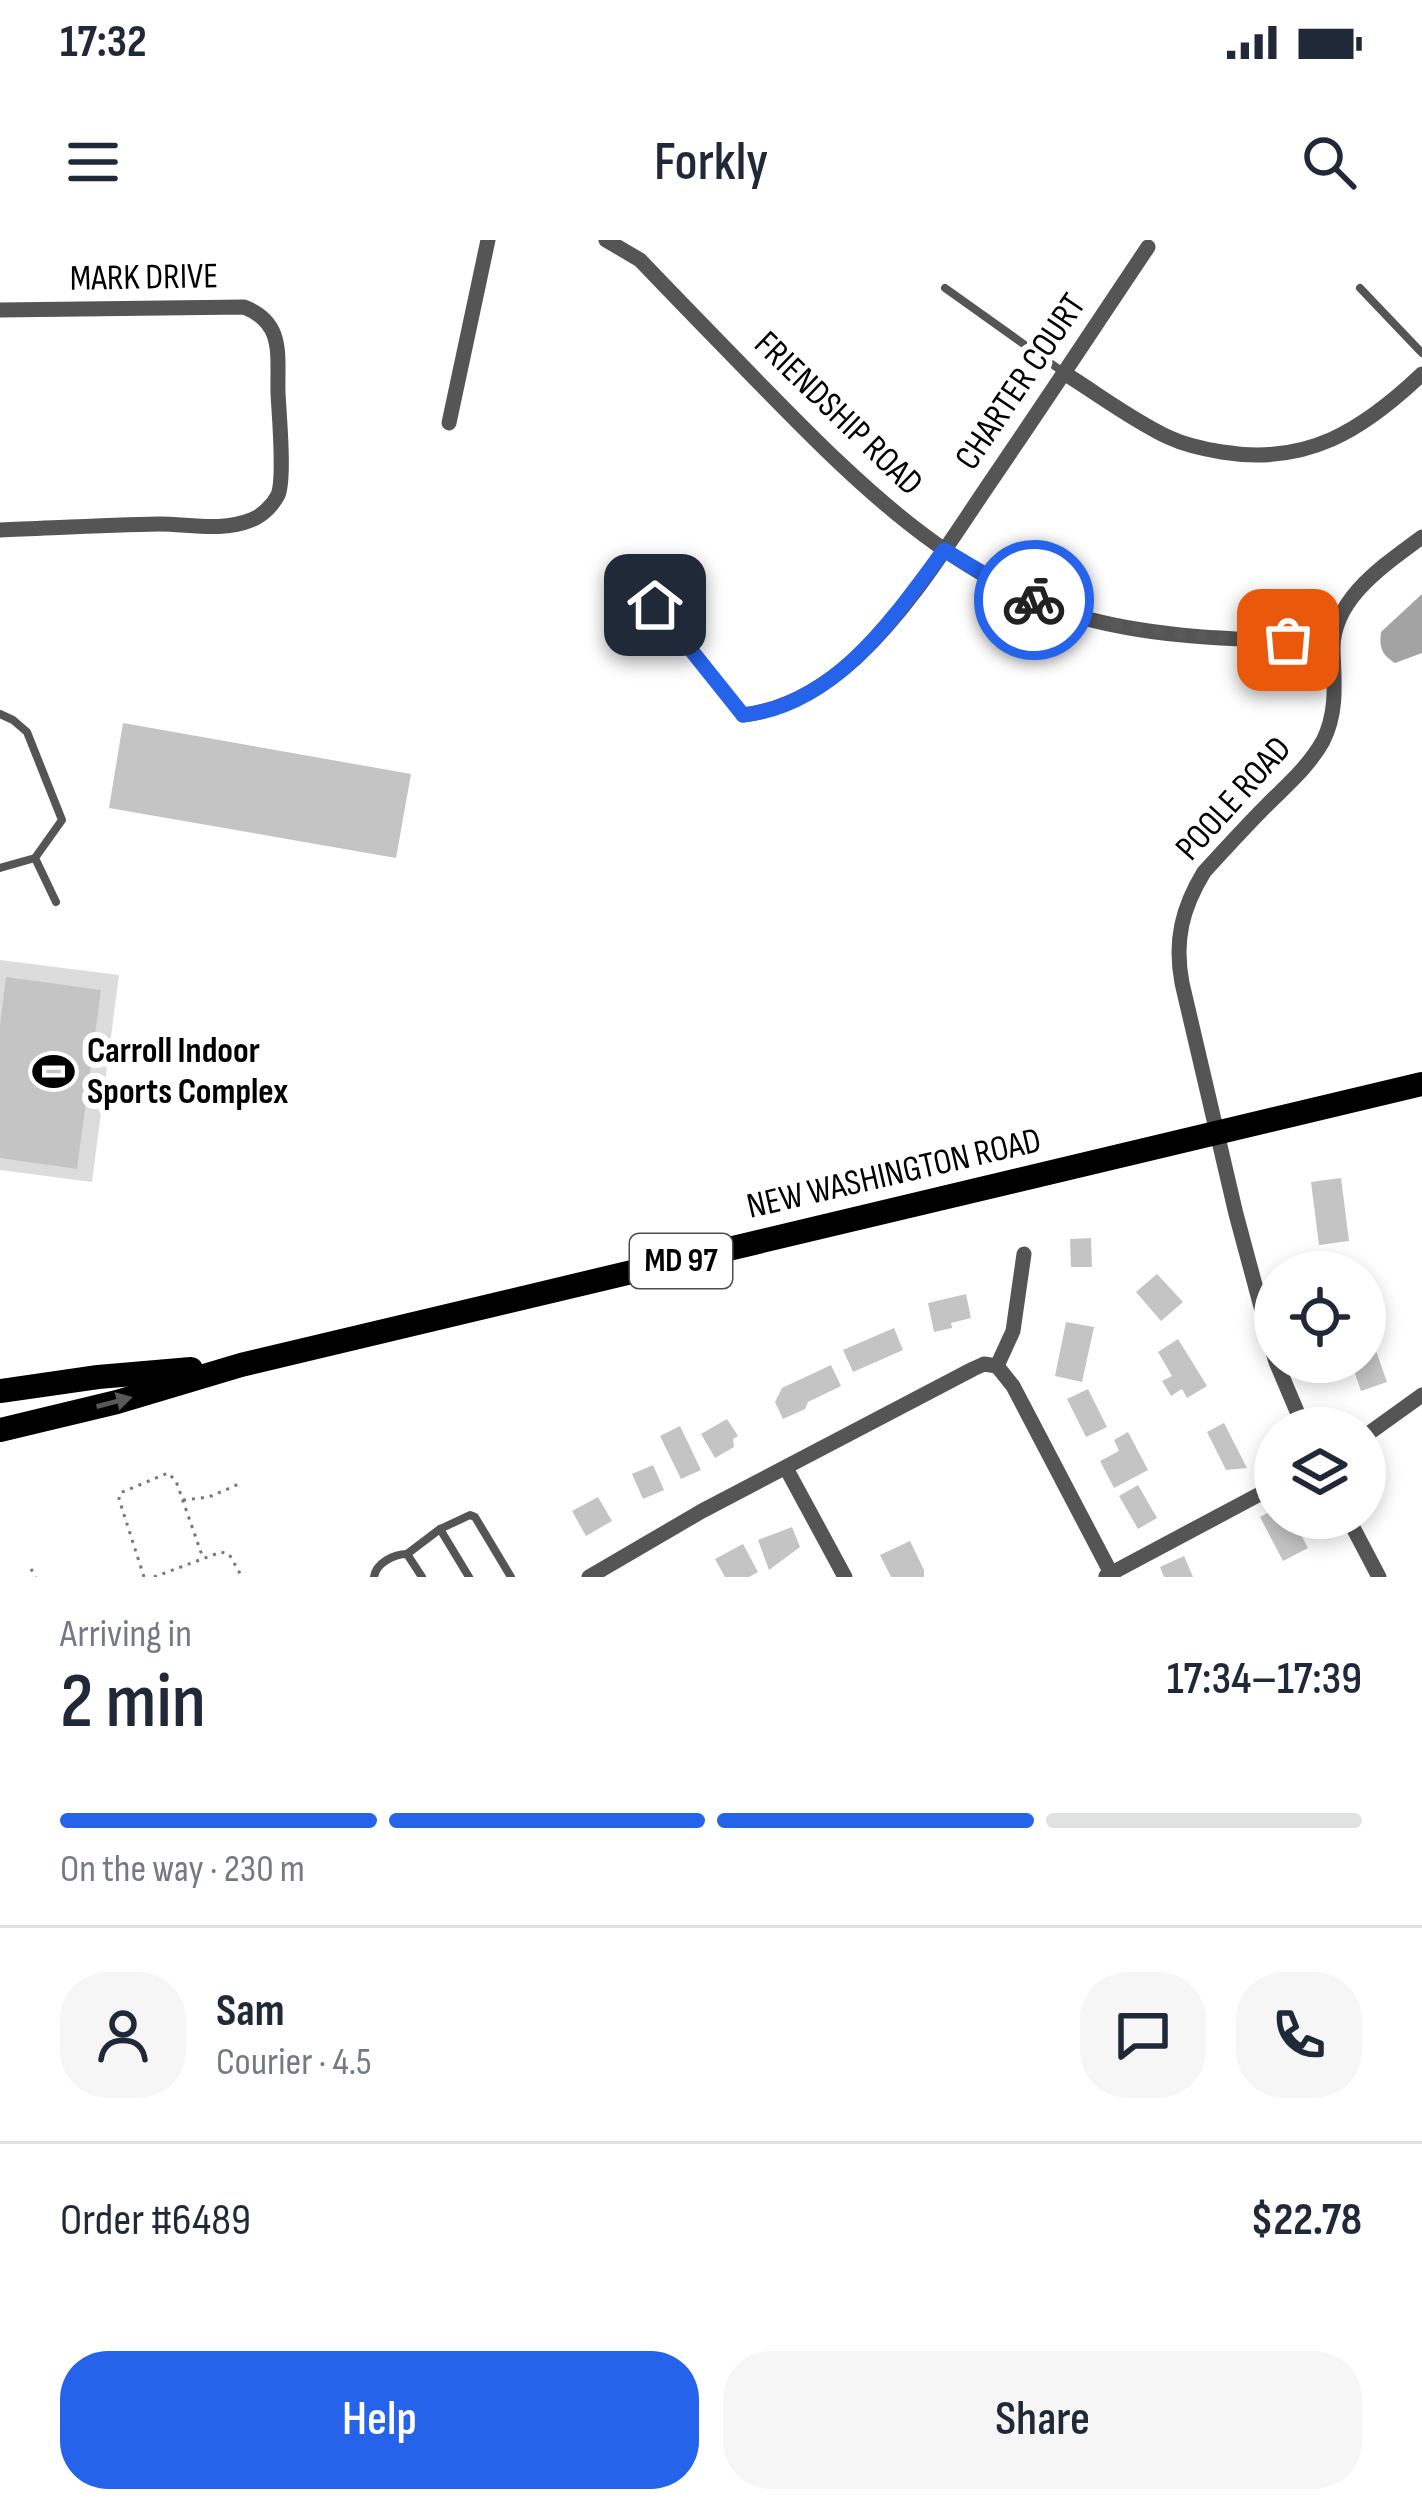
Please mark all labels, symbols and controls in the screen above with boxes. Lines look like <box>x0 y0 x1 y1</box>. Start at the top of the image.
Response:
text: 17:32 <box>60 15 147 70</box>
icon: menu <box>60 129 126 195</box>
icon: search <box>1296 129 1362 195</box>
text: Forkly <box>654 130 768 195</box>
street label: MARK DRIVE <box>70 255 218 301</box>
street label: CHARTER COURT <box>947 286 1095 478</box>
street label: FRIENDSHIP ROAD <box>745 323 931 505</box>
courier <box>974 540 1094 660</box>
pin <box>604 554 706 656</box>
icon: bike <box>1001 567 1067 633</box>
icon: home <box>622 572 688 638</box>
pin <box>1237 589 1339 691</box>
icon: bag <box>1255 607 1321 673</box>
street label: POOLE ROAD <box>1167 728 1301 870</box>
place label: Carroll Indoor Sports Complex <box>87 1030 288 1114</box>
sports icon: Carroll Indoor Sports Complex <box>30 1049 76 1095</box>
street label: NEW WASHINGTON ROAD <box>743 1119 1045 1229</box>
road number: MD 97 <box>630 1234 732 1288</box>
map controls <box>1254 1251 1386 1539</box>
button: locate <box>1254 1251 1386 1383</box>
one-way arrow <box>95 1392 132 1411</box>
button: layers <box>1254 1407 1386 1539</box>
text: Arriving in <box>60 1611 192 1658</box>
text: 17:34–17:39 <box>1167 1652 1362 1707</box>
text: 2 min <box>60 1656 206 1749</box>
text: On the way · 230 m <box>60 1846 305 1893</box>
button: person <box>60 1972 186 2098</box>
button: chat <box>1080 1972 1206 2098</box>
button: phone <box>1236 1972 1362 2098</box>
text: Sam <box>216 1984 285 2039</box>
text: Courier · 4.5 <box>216 2039 372 2086</box>
text: Order #6489 <box>60 2193 251 2248</box>
text: $22.78 <box>1250 2193 1362 2248</box>
button: Help <box>60 2351 699 2489</box>
button: Share <box>723 2351 1362 2489</box>

